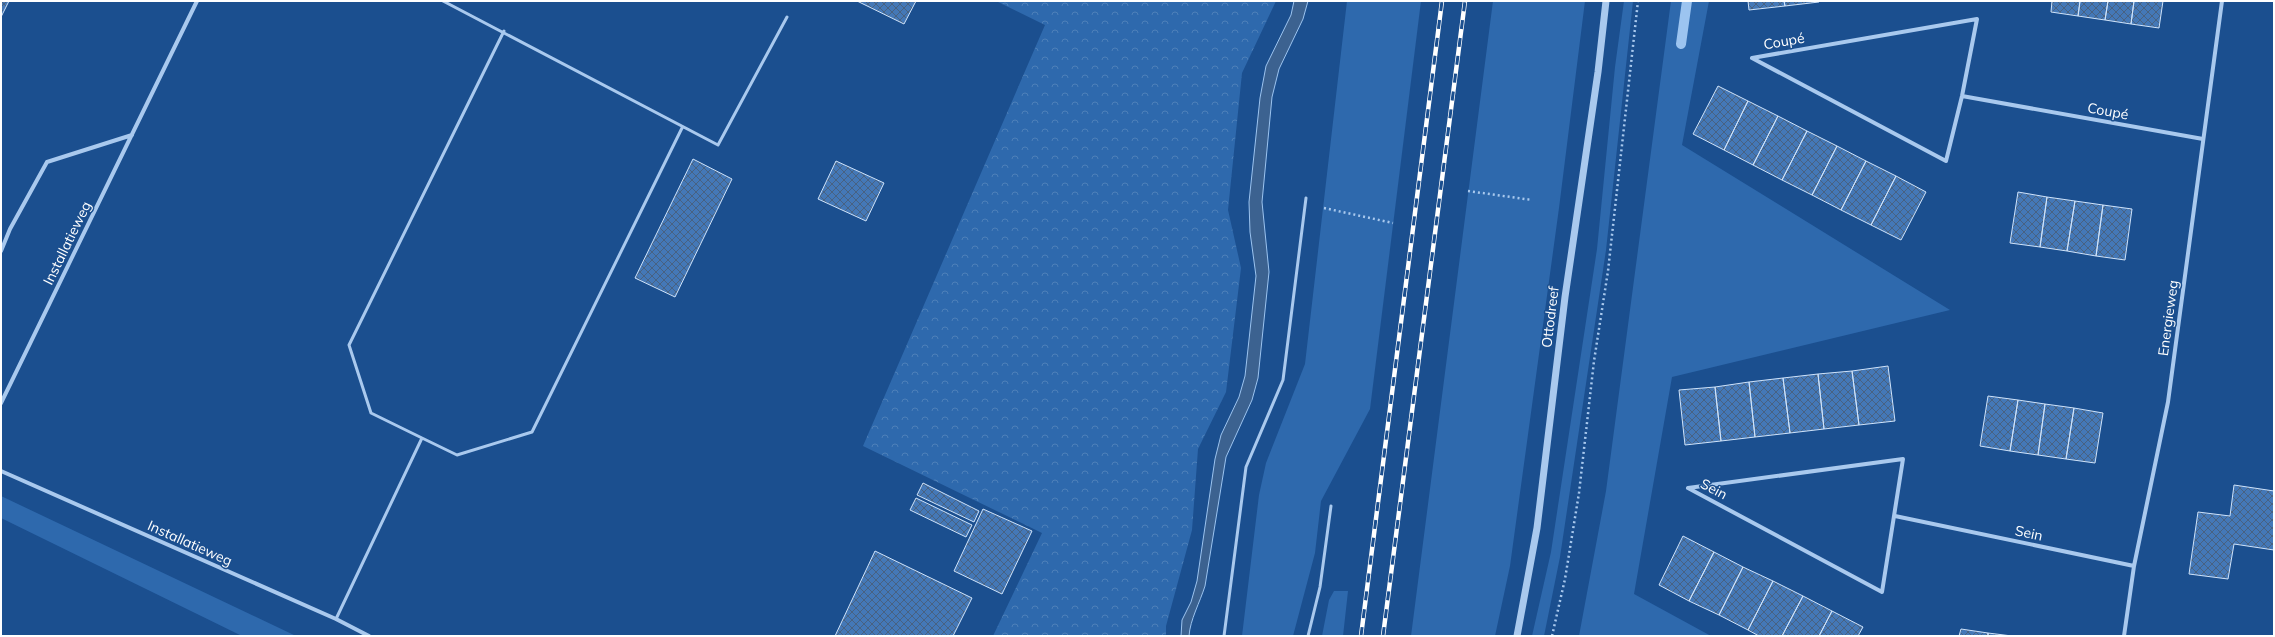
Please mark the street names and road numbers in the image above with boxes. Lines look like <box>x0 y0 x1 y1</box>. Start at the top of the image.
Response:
street label: Coupé <box>1762 29 1806 53</box>
street label: Coupé <box>2086 99 2130 123</box>
street label: Installatieweg <box>39 198 95 288</box>
street label: Energieweg <box>2154 279 2182 357</box>
street label: Ottodreef <box>1537 285 1563 349</box>
street label: Sein <box>1697 475 1731 503</box>
street label: Installatieweg <box>145 516 235 570</box>
street label: Sein <box>2013 521 2045 545</box>

